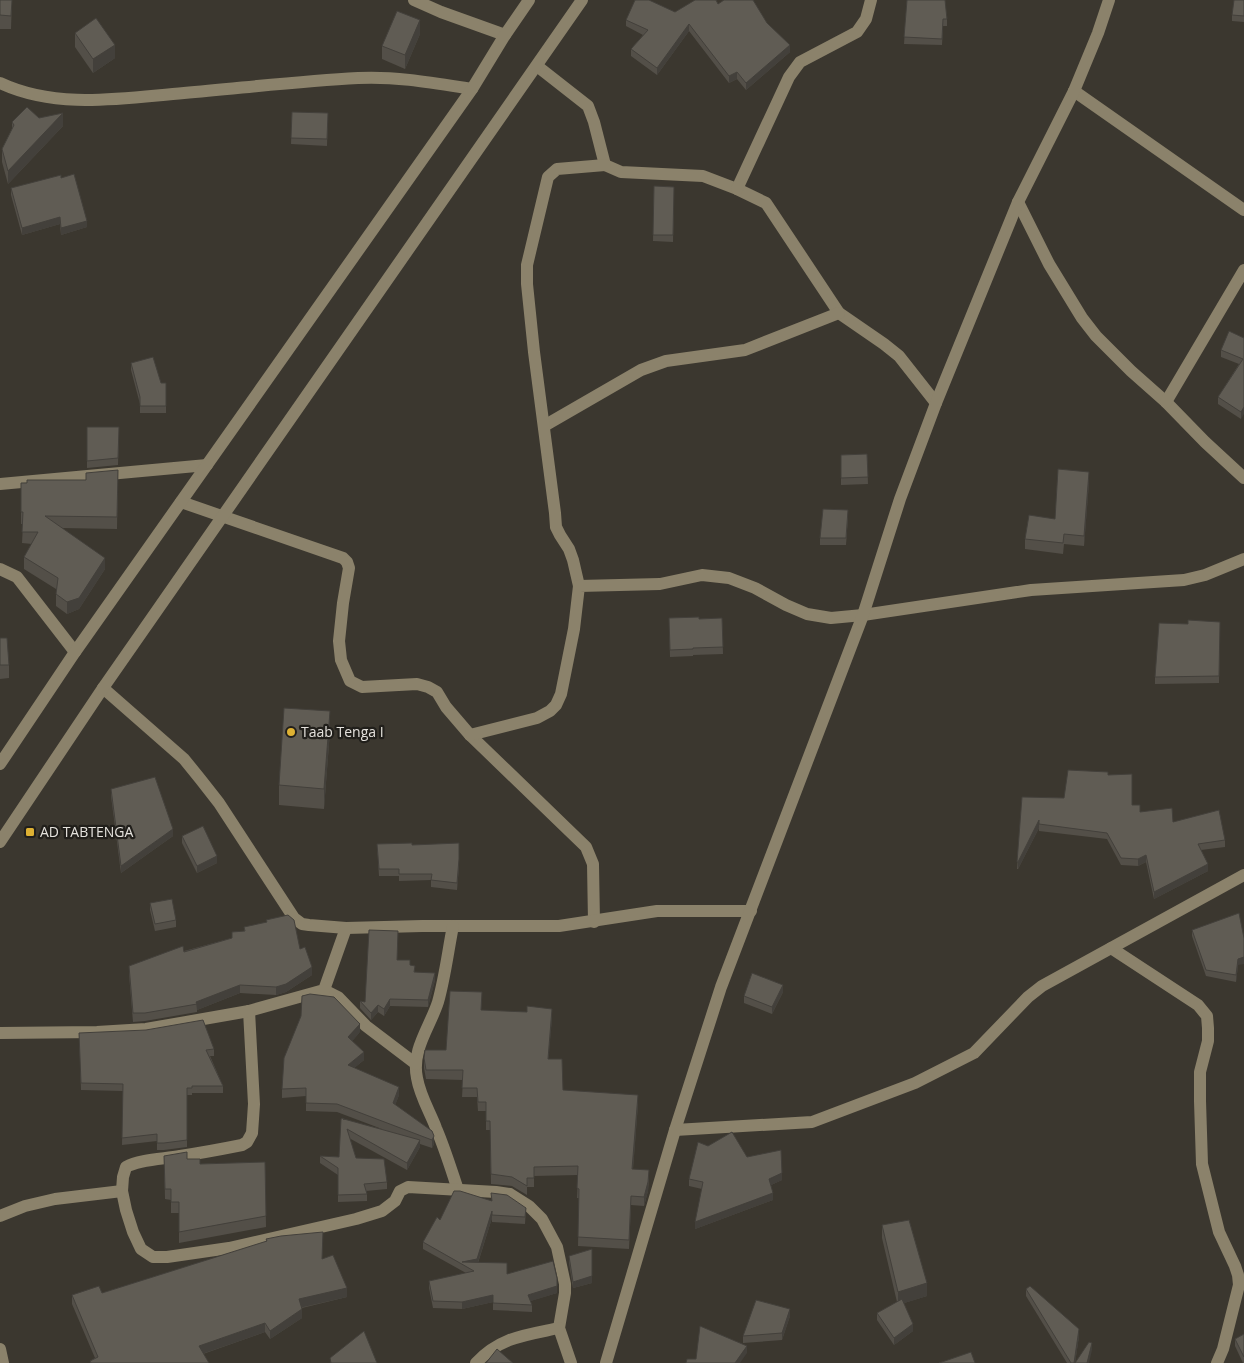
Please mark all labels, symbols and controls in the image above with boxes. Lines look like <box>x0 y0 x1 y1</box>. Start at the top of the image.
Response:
place label: Taab Tenga I <box>301 722 384 741</box>
marker: Taab Tenga I <box>285 726 297 738</box>
place label: AD TABTENGA <box>40 822 133 841</box>
marker: AD TABTENGA <box>24 826 36 838</box>

